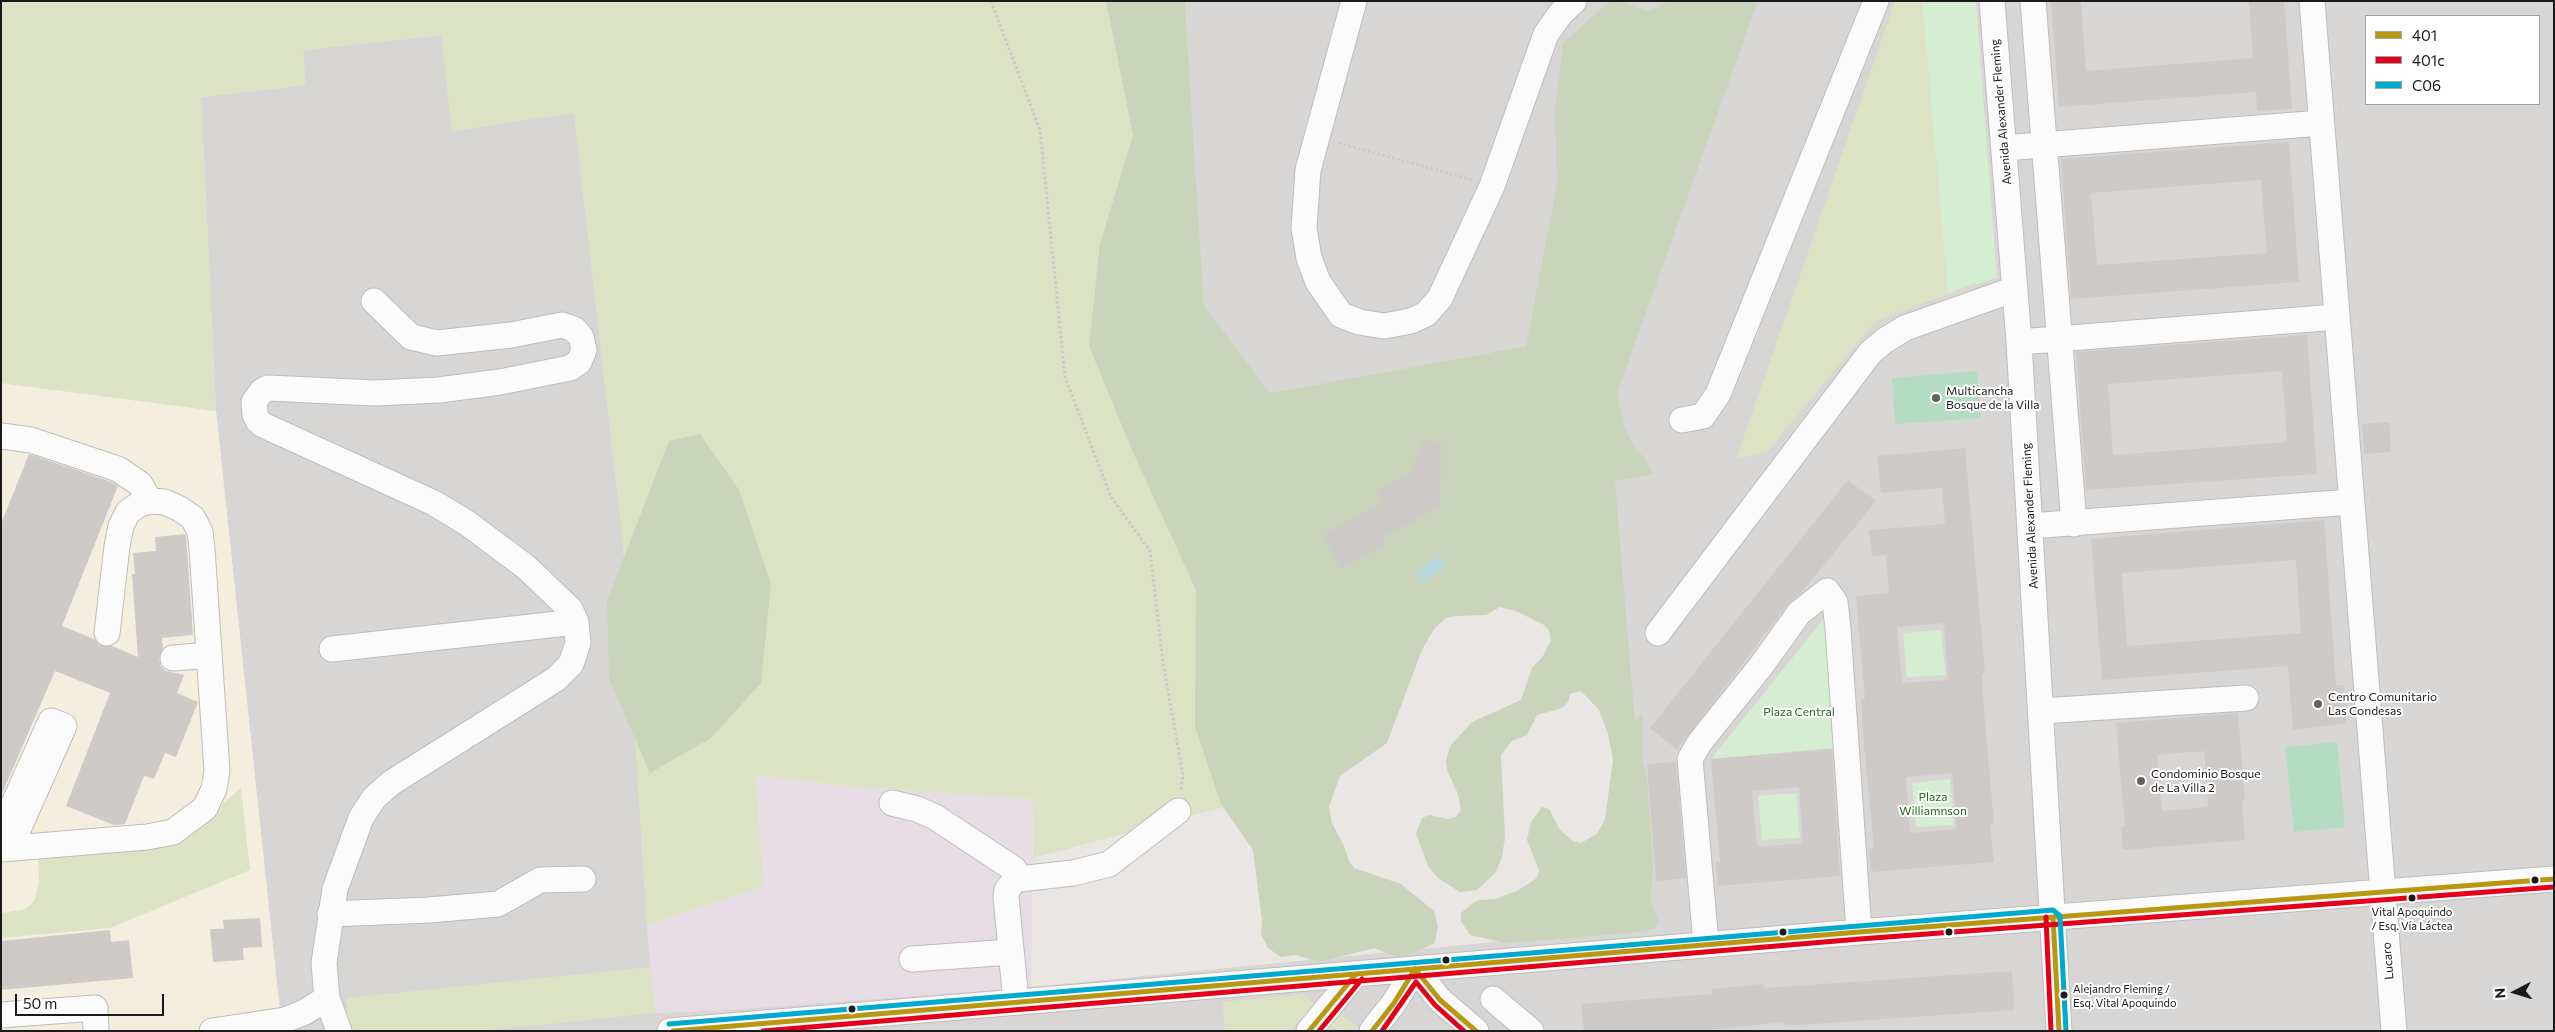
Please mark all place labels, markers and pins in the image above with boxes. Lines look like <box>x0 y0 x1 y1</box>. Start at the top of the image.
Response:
place label: Multicancha Bosque de la Villa <box>1946 384 2039 412</box>
marker: Multicancha Bosque de la Villa <box>1930 392 1942 404</box>
place label: Centro Comunitario Las Condesas <box>2328 690 2437 718</box>
marker: Centro Comunitario Las Condesas <box>2312 698 2324 710</box>
place label: Condominio Bosque de La Villa 2 <box>2151 767 2261 795</box>
marker: Condominio Bosque de La Villa 2 <box>2135 775 2147 787</box>
unlabelled marker <box>2530 875 2540 885</box>
marker: Vital Apoquindo / Esq. Vía Láctea <box>2407 893 2417 903</box>
place label: Vital Apoquindo / Esq. Vía Láctea <box>2371 905 2453 931</box>
unlabelled marker <box>1778 927 1788 937</box>
unlabelled marker <box>1944 927 1954 937</box>
unlabelled marker <box>1441 955 1451 965</box>
place label: Alejandro Fleming / Esq. Vital Apoquindo <box>2073 982 2176 1008</box>
marker: Alejandro Fleming / Esq. Vital Apoquindo <box>2059 990 2069 1000</box>
unlabelled marker <box>847 1004 857 1014</box>

